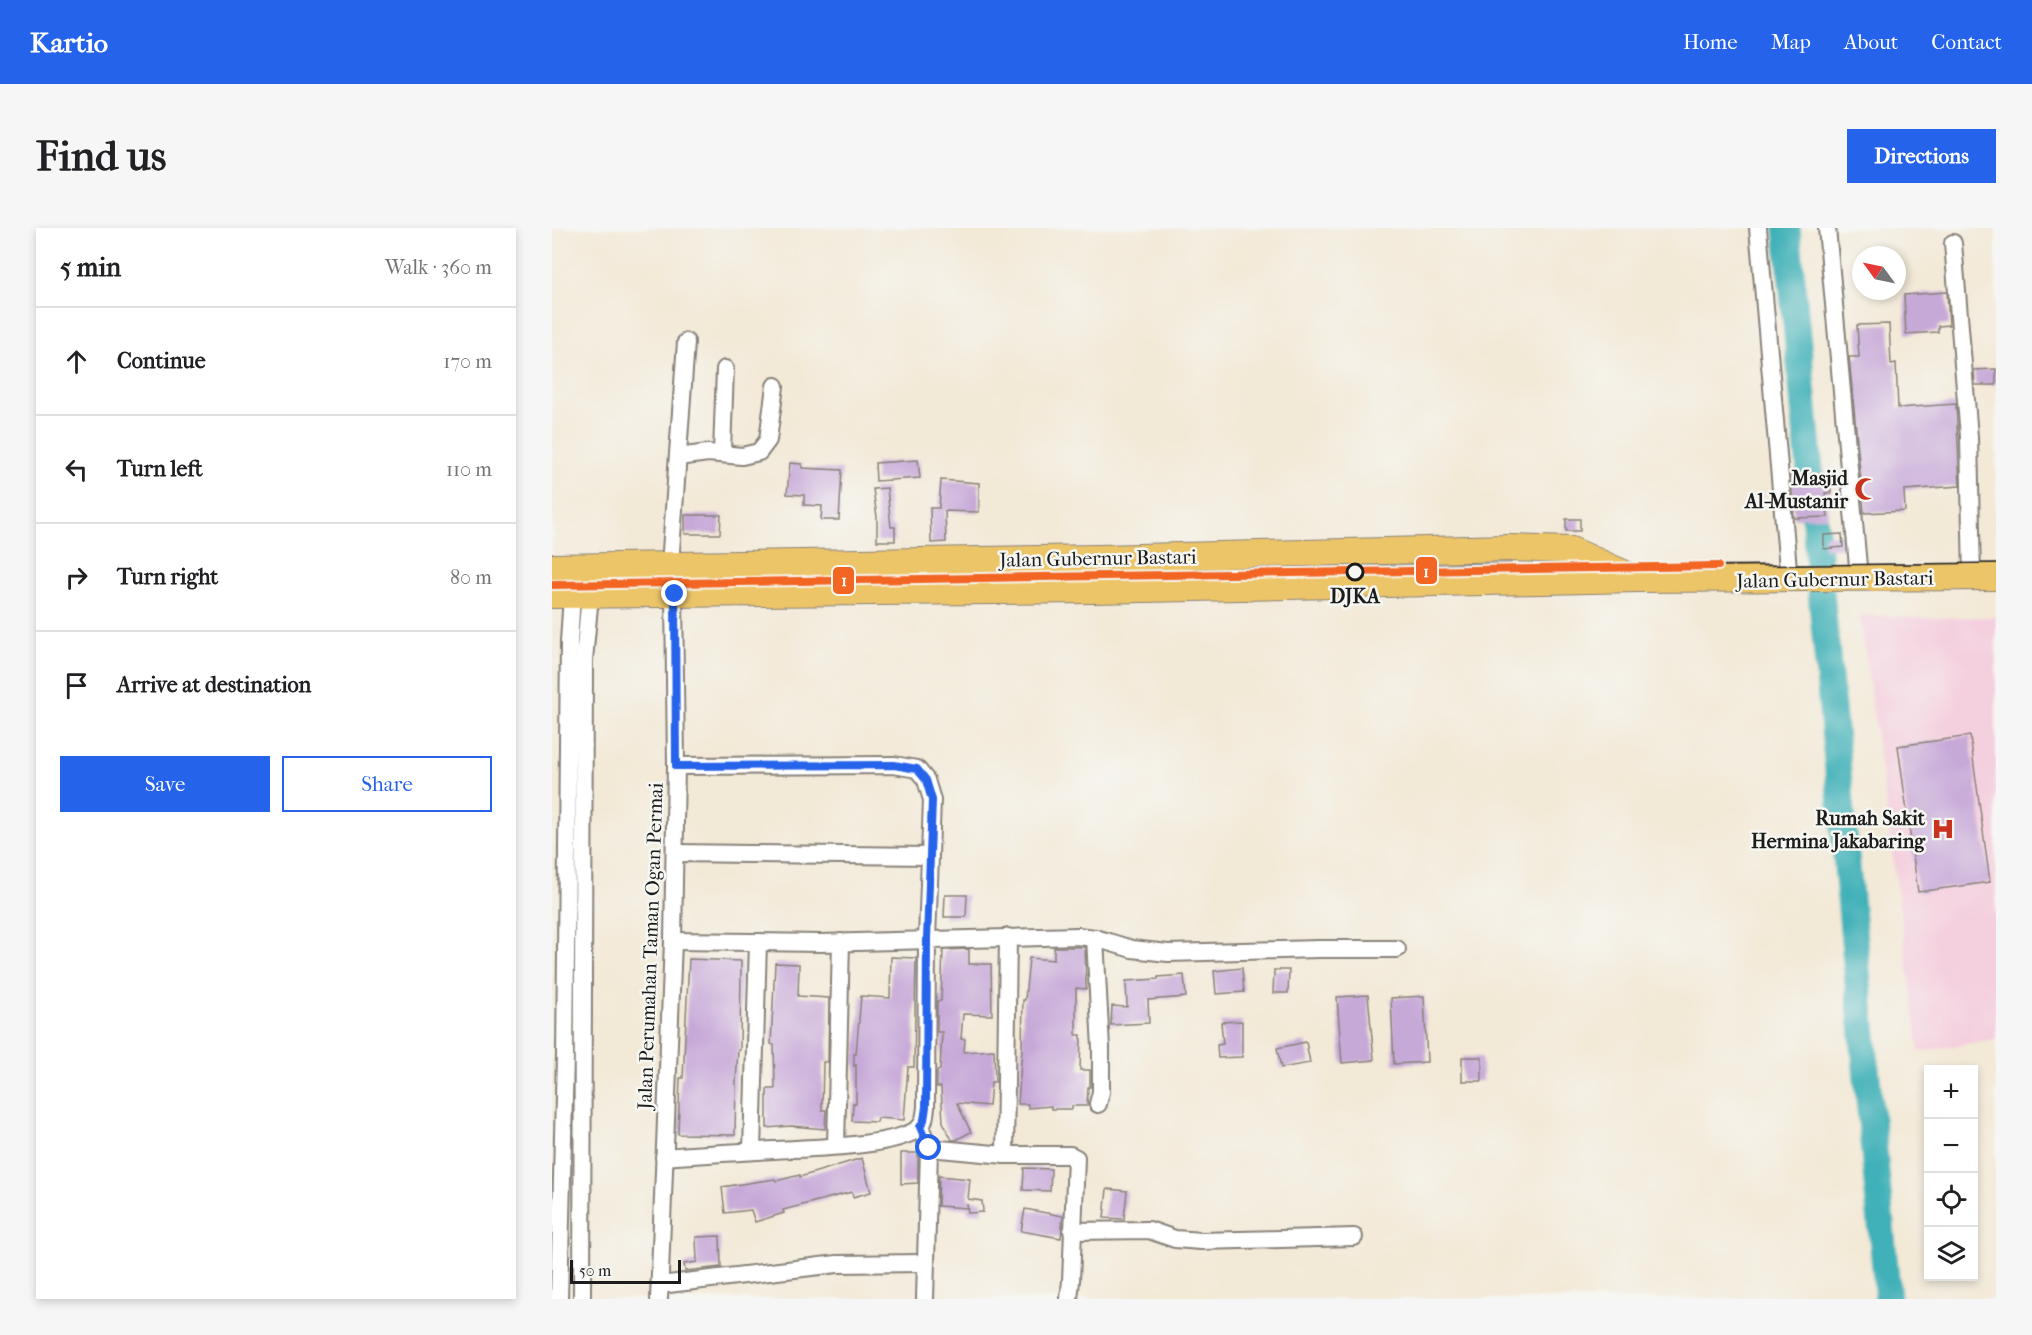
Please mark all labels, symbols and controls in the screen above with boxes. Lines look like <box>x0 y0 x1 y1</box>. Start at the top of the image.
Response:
text: Kartio <box>30 26 108 59</box>
text: Home <box>1683 30 1738 54</box>
text: Map <box>1771 30 1811 54</box>
text: About <box>1844 30 1898 54</box>
text: Contact <box>1931 30 2002 54</box>
button: Directions <box>1847 129 1996 183</box>
text: Find us <box>36 132 166 181</box>
north arrow <box>1852 246 1906 300</box>
text: 5 min <box>60 252 121 283</box>
text: Walk · 360 m <box>385 256 492 279</box>
icon: ahead <box>60 345 93 378</box>
text: Continue <box>117 348 206 374</box>
text: 170 m <box>443 350 492 373</box>
icon: left <box>60 453 93 486</box>
text: Turn left <box>117 456 203 482</box>
text: 110 m <box>446 458 492 481</box>
place label: Masjid Al-Mustanir <box>1743 467 1849 513</box>
mosque icon: Masjid Al-Mustanir <box>1853 476 1879 502</box>
street label: Jalan Gubernur Bastari <box>997 545 1197 572</box>
line badge: 1 <box>1415 556 1438 585</box>
icon: right <box>60 561 93 594</box>
text: 1 <box>1423 562 1429 581</box>
marker: DJKA <box>1346 563 1364 581</box>
text: Turn right <box>117 564 218 590</box>
text: 80 m <box>450 566 492 589</box>
line badge: 1 <box>832 566 855 595</box>
street label: Jalan Gubernur Bastari <box>1734 566 1934 593</box>
text: 1 <box>841 571 847 590</box>
route end <box>661 580 687 606</box>
place label: DJKA <box>1330 585 1381 608</box>
icon: arrive <box>60 669 93 702</box>
text: Arrive at destination <box>117 672 311 698</box>
button: Save <box>60 756 270 812</box>
button: Share <box>282 756 492 812</box>
street label: Jalan Perumahan Taman Ogan Permai <box>633 782 668 1112</box>
place label: Rumah Sakit Hermina Jakabaring <box>1751 807 1926 853</box>
hospital icon: Rumah Sakit Hermina Jakabaring <box>1930 816 1956 842</box>
map controls <box>1924 1065 1978 1281</box>
button: + <box>1924 1065 1978 1119</box>
button: − <box>1924 1119 1978 1173</box>
route start <box>915 1134 941 1160</box>
button: locate <box>1924 1173 1978 1227</box>
button: layers <box>1924 1227 1978 1281</box>
scale bar <box>570 1257 681 1284</box>
text: 50 m <box>579 1261 611 1280</box>

